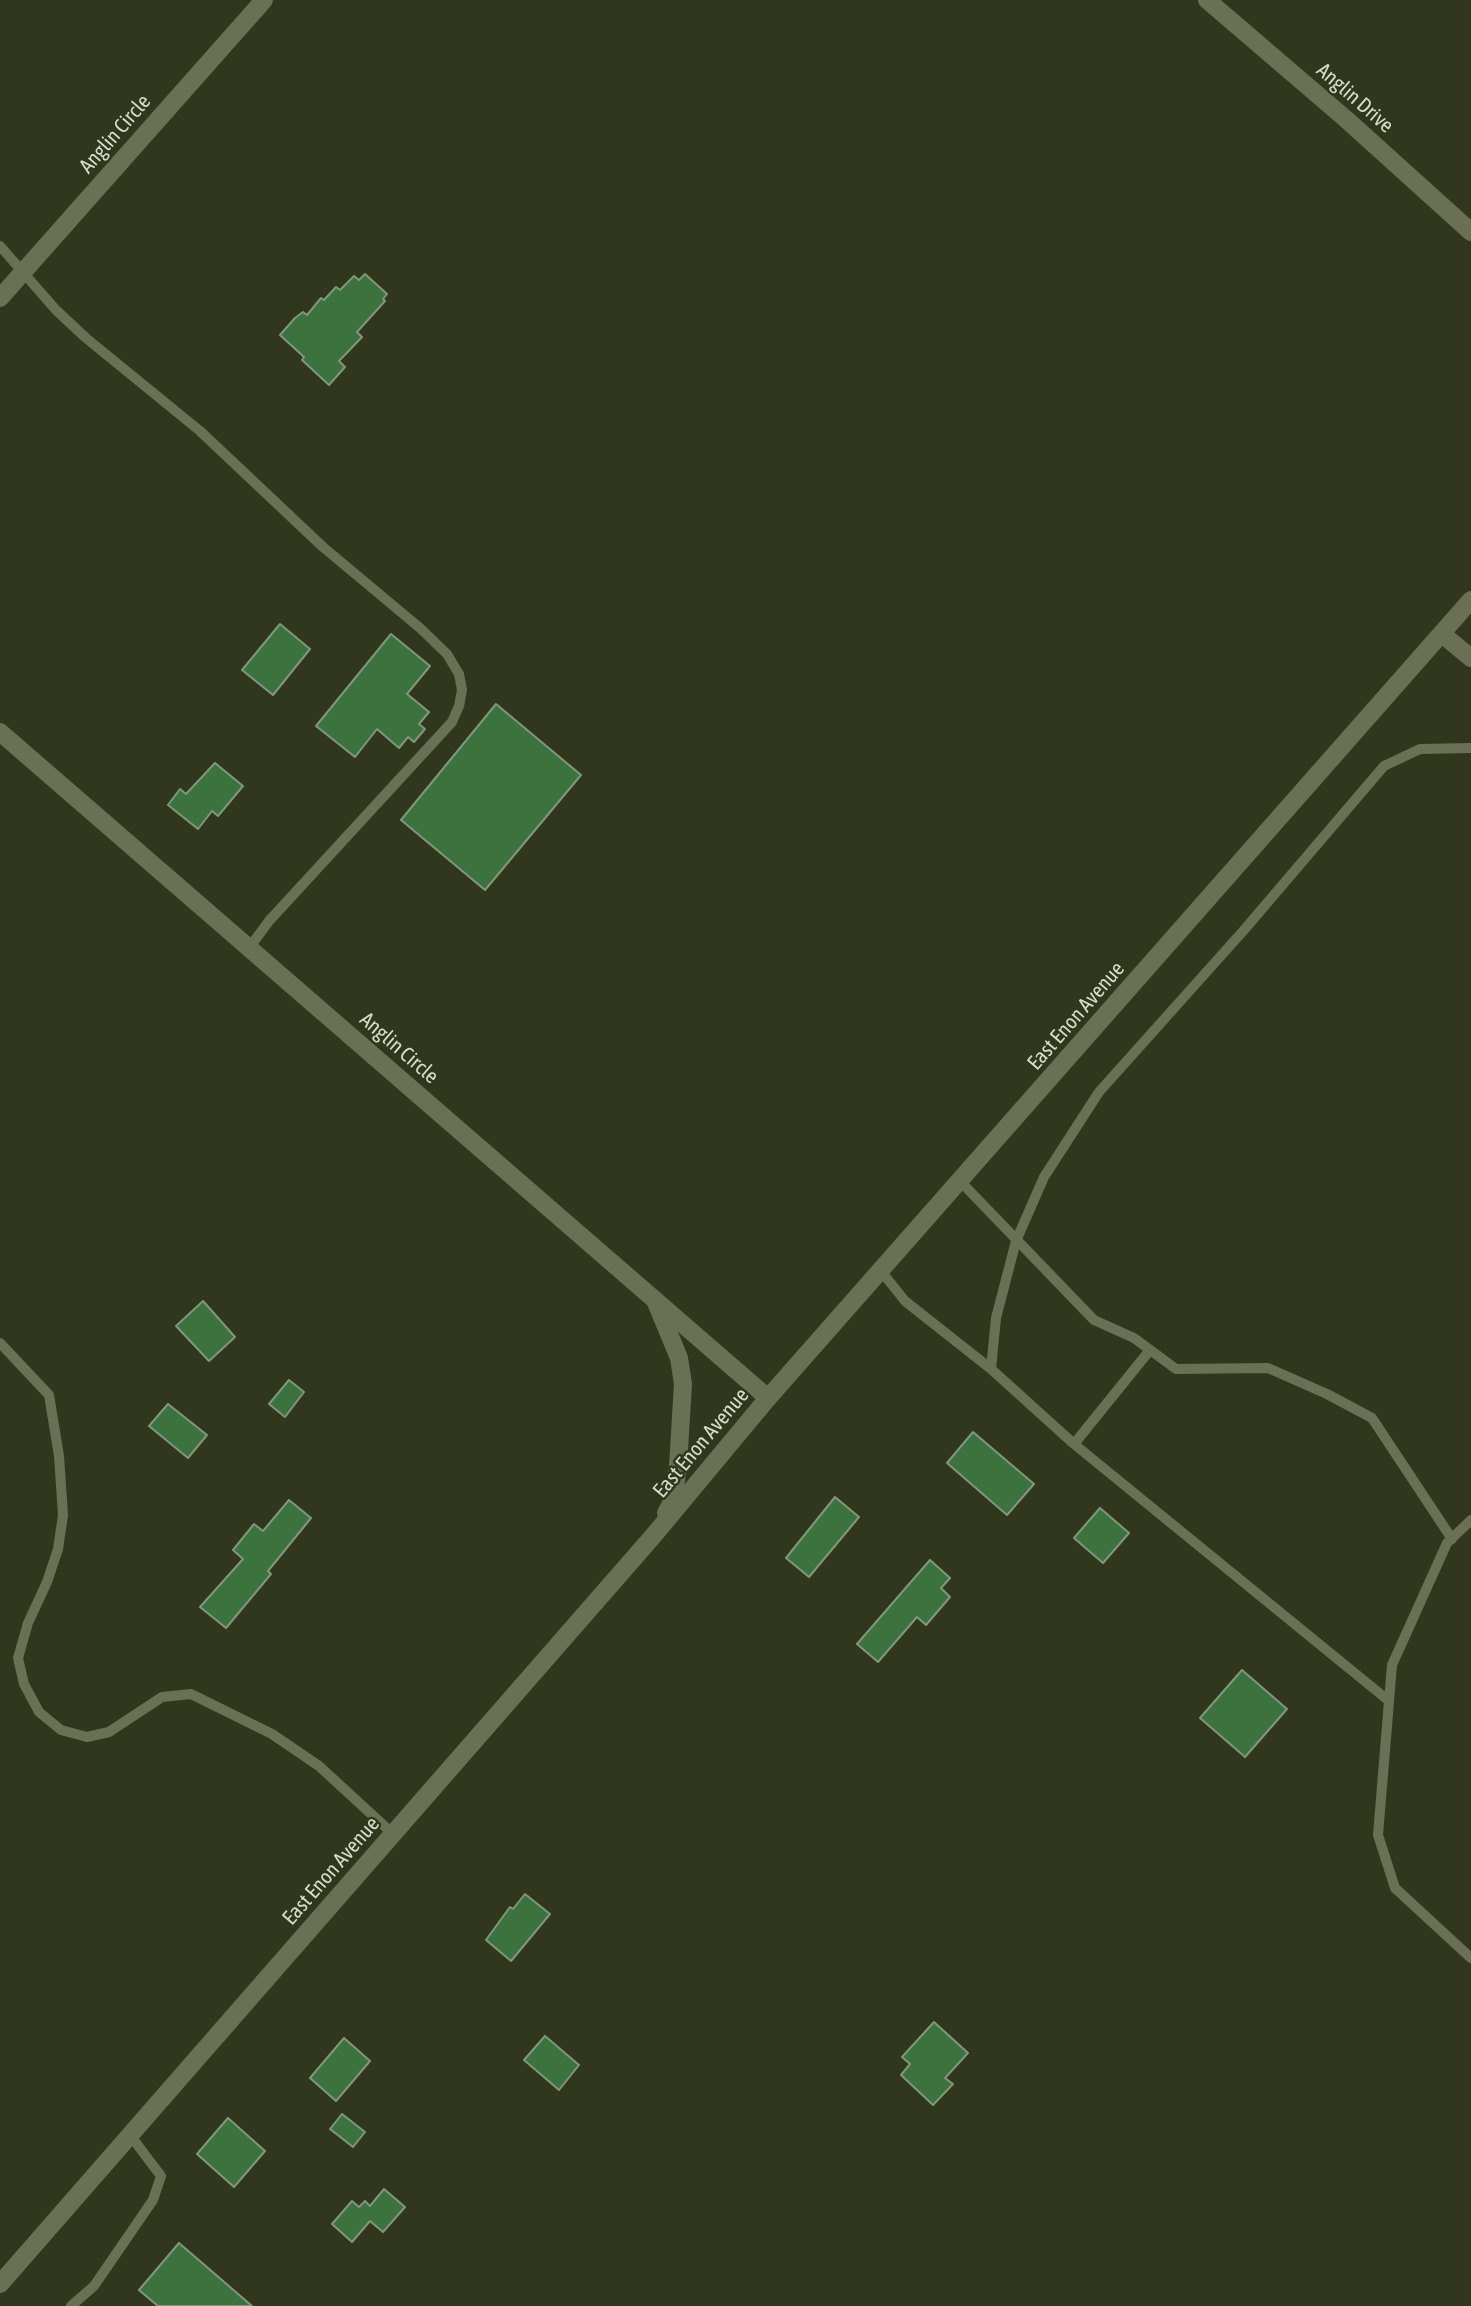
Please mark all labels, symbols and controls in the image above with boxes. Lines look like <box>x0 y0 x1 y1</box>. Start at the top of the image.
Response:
street label: Anglin Drive <box>1311 58 1399 138</box>
street label: Anglin Circle <box>74 89 156 179</box>
street label: East Enon Avenue <box>1022 957 1130 1075</box>
street label: Anglin Circle <box>354 1007 444 1089</box>
street label: East Enon Avenue <box>648 1383 754 1503</box>
street label: East Enon Avenue <box>277 1812 385 1930</box>

